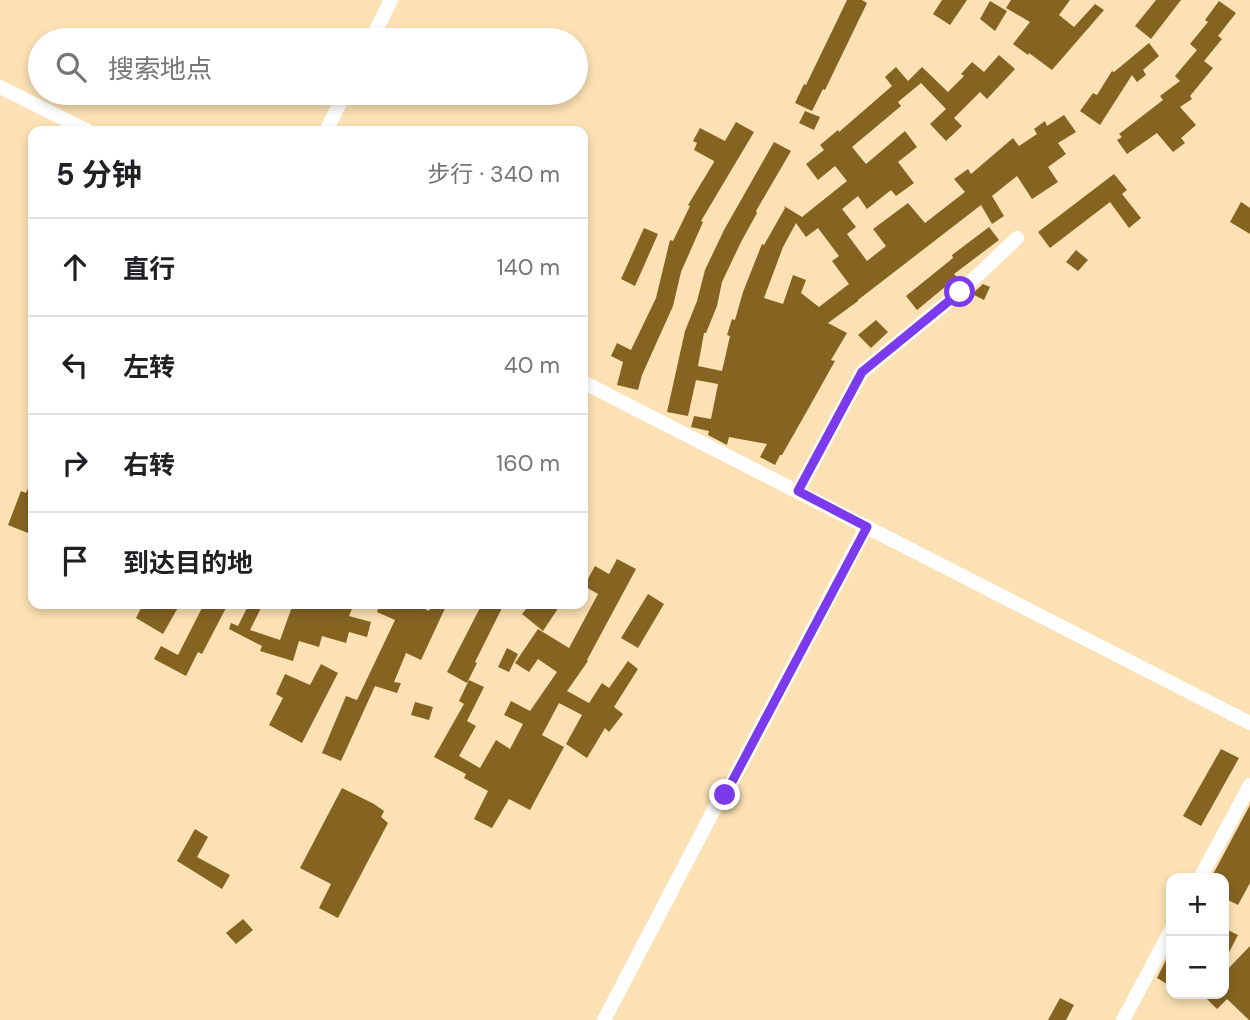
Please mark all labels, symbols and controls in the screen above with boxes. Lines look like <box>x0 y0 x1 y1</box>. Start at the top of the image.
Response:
search box <box>28 28 588 105</box>
icon: search <box>52 48 90 86</box>
text: 搜索地点 <box>108 52 212 86</box>
text: 5 分钟 <box>56 155 142 194</box>
text: 步行 · 340 m <box>427 159 560 189</box>
icon: ahead <box>56 248 94 286</box>
text: 直行 <box>123 252 175 286</box>
text: 140 m <box>497 252 560 282</box>
route start <box>944 276 975 307</box>
icon: left <box>56 346 94 384</box>
text: 左转 <box>123 350 175 384</box>
text: 40 m <box>504 350 560 380</box>
icon: right <box>56 444 94 482</box>
text: 右转 <box>123 448 175 482</box>
text: 160 m <box>496 448 560 478</box>
icon: arrive <box>56 542 94 580</box>
text: 到达目的地 <box>123 546 253 580</box>
route end <box>709 779 740 810</box>
map controls <box>1166 873 1229 999</box>
button: + <box>1166 873 1229 936</box>
button: − <box>1166 936 1229 999</box>

